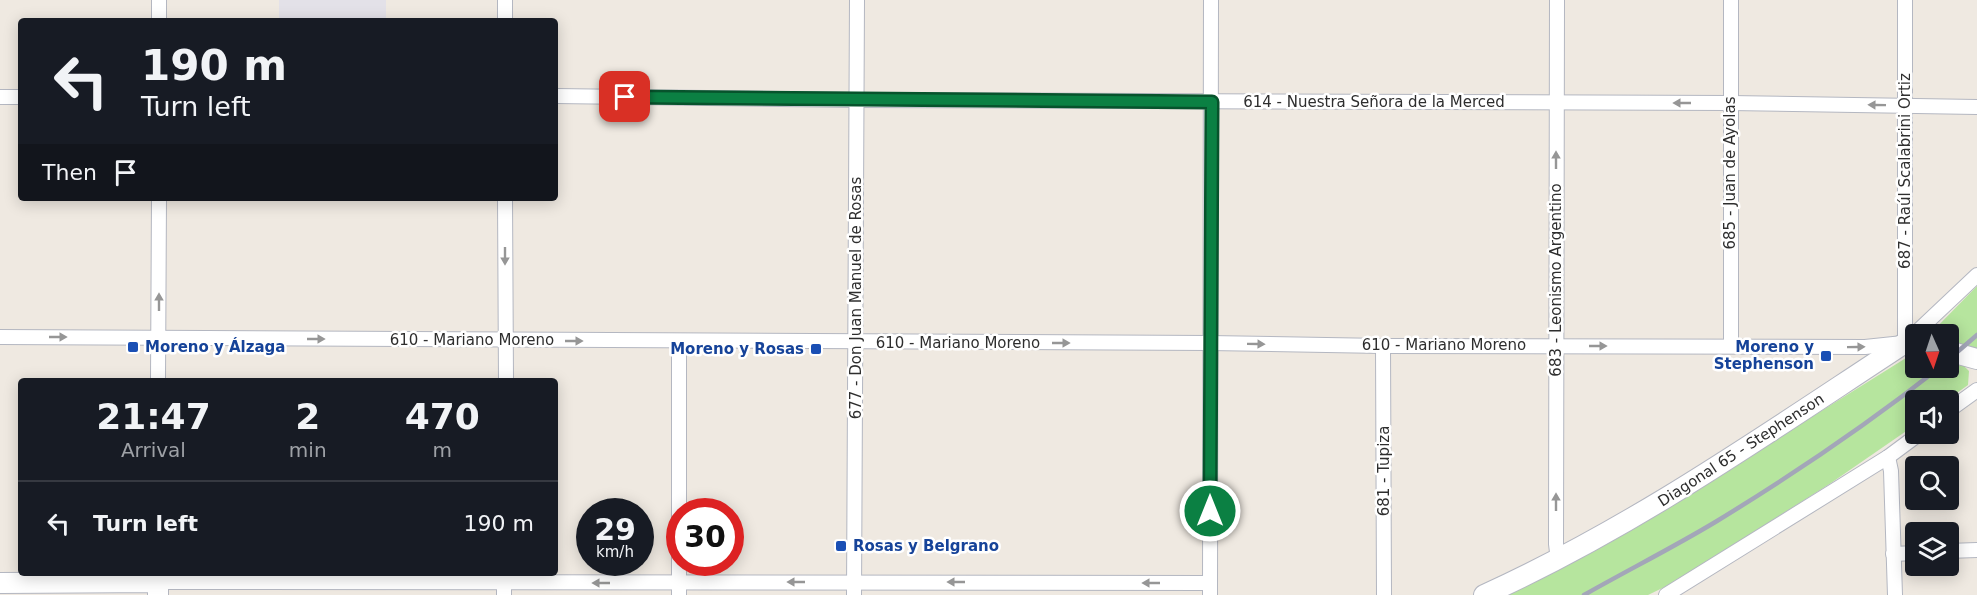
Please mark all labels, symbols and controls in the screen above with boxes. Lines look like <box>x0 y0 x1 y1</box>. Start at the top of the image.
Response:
text: 190 m <box>141 41 287 90</box>
icon: left <box>42 42 120 120</box>
pin <box>599 71 650 122</box>
street label: 687 - Raúl Scalabrini Ortiz <box>1896 73 1914 269</box>
icon: arrive <box>608 80 641 113</box>
text: Turn left <box>141 91 251 122</box>
street label: 614 - Nuestra Señora de la Merced <box>1243 93 1505 111</box>
street label: 685 - Juan de Ayolas <box>1721 96 1739 249</box>
one-way arrow <box>1672 98 1691 108</box>
one-way arrow <box>1867 101 1886 110</box>
one-way arrow <box>1551 150 1561 169</box>
icon: arrive <box>109 156 142 189</box>
text: Then <box>42 160 97 185</box>
street label: 677 - Don Juan Manuel de Rosas <box>847 177 865 419</box>
street label: 683 - Leonismo Argentino <box>1547 183 1565 377</box>
one-way arrow <box>500 247 510 266</box>
one-way arrow <box>154 292 164 311</box>
north arrow <box>1905 324 1959 378</box>
map controls <box>1905 324 1959 576</box>
street label: 610 - Mariano Moreno <box>390 331 554 349</box>
one-way arrow <box>49 333 68 342</box>
one-way arrow <box>307 334 326 344</box>
street label: 610 - Mariano Moreno <box>876 334 1040 352</box>
one-way arrow <box>565 336 584 346</box>
street label: 610 - Mariano Moreno <box>1362 336 1526 354</box>
place label: Moreno y Álzaga <box>145 337 285 356</box>
one-way arrow <box>1051 338 1070 348</box>
place label: Moreno y Stephenson <box>1714 338 1814 373</box>
one-way arrow <box>1246 339 1265 349</box>
marker: Moreno y Álzaga <box>126 340 140 354</box>
place label: Moreno y Rosas <box>670 340 804 358</box>
one-way arrow <box>1588 341 1607 351</box>
marker: Moreno y Rosas <box>809 342 823 356</box>
one-way arrow <box>1846 342 1865 352</box>
marker: Moreno y Stephenson <box>1819 349 1833 363</box>
street label: Diagonal 65 - Stephenson <box>1655 390 1827 510</box>
button: sound <box>1905 390 1959 444</box>
text: 21:47 <box>96 396 211 437</box>
text: 2 <box>295 396 320 437</box>
text: 470 <box>405 396 480 437</box>
street label: 681 - Tupiza <box>1375 426 1393 516</box>
text: Arrival <box>121 438 186 462</box>
text: min <box>289 438 327 462</box>
text: m <box>433 438 452 462</box>
button: search <box>1905 456 1959 510</box>
position arrow <box>1178 479 1242 543</box>
one-way arrow <box>1551 492 1561 511</box>
speed limit sign: 30 <box>666 498 744 576</box>
icon: left <box>42 507 75 540</box>
text: Turn left <box>93 511 198 536</box>
text: 190 m <box>464 511 534 536</box>
text: 29 <box>594 512 636 547</box>
button: layers <box>1905 522 1959 576</box>
place label: Rosas y Belgrano <box>853 537 999 555</box>
marker: Rosas y Belgrano <box>834 539 848 553</box>
text: km/h <box>596 543 634 561</box>
one-way arrow <box>786 577 805 587</box>
one-way arrow <box>947 577 966 587</box>
one-way arrow <box>591 578 610 588</box>
one-way arrow <box>1142 578 1161 587</box>

